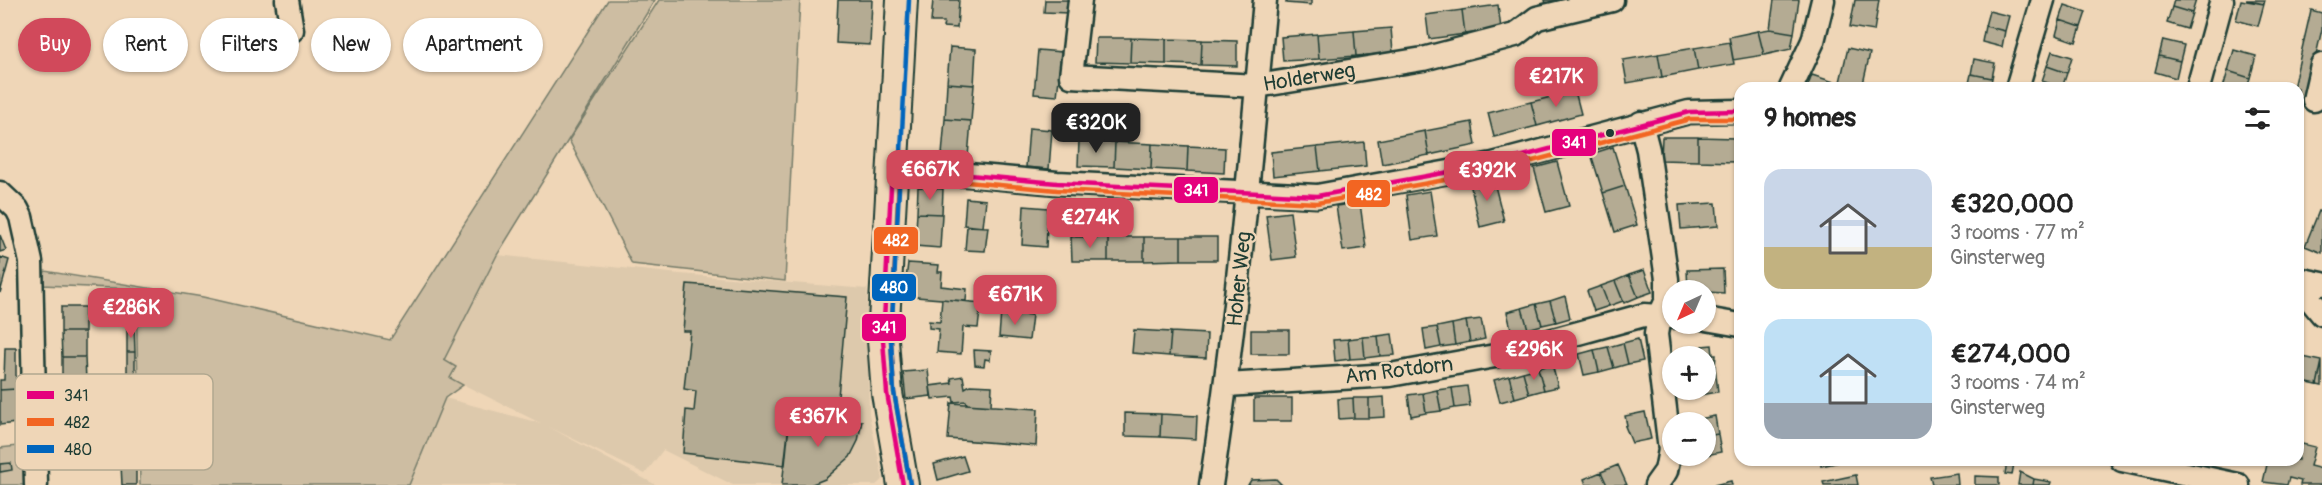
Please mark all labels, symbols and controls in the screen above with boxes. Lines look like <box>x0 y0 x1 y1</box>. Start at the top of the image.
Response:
chip: Buy <box>18 18 91 72</box>
chip: Rent <box>103 18 188 72</box>
chip: Filters <box>200 18 299 72</box>
chip: New <box>311 18 391 72</box>
chip: Apartment <box>403 18 543 72</box>
street label: Holderweg <box>1261 57 1357 98</box>
pin: €217K <box>1514 57 1598 108</box>
text: €217K <box>1529 64 1583 89</box>
text: 9 homes <box>1764 102 1856 134</box>
icon: filters <box>2241 102 2274 135</box>
pin: €320K <box>1054 103 1138 154</box>
text: €320K <box>1065 110 1127 135</box>
unlabelled marker <box>1604 127 1616 139</box>
line badge: 341 <box>1551 128 1597 157</box>
text: 341 <box>1562 133 1586 153</box>
pin: €667K <box>888 150 972 201</box>
pin: €392K <box>1445 151 1529 202</box>
text: €667K <box>901 157 959 182</box>
text: €392K <box>1458 158 1516 183</box>
line badge: 341 <box>1173 176 1219 204</box>
line badge: 482 <box>1346 179 1391 208</box>
text: 341 <box>1184 181 1208 201</box>
text: 482 <box>1356 185 1382 205</box>
text: €320,000 <box>1950 188 2074 220</box>
icon: home <box>1812 193 1884 265</box>
pin: €274K <box>1048 198 1132 249</box>
text: €274K <box>1061 205 1119 230</box>
text: 3 rooms · 77 m² <box>1950 220 2085 245</box>
line badge: 482 <box>873 226 919 255</box>
street label: Hoher Weg <box>1221 230 1258 328</box>
text: 482 <box>883 231 909 251</box>
text: Ginsterweg <box>1950 245 2045 270</box>
line badge: 480 <box>871 273 917 302</box>
pin: €671K <box>973 275 1057 326</box>
text: 480 <box>880 278 908 298</box>
north arrow <box>1662 280 1716 334</box>
map controls <box>1662 280 1716 466</box>
text: €671K <box>987 282 1043 307</box>
pin: €286K <box>89 288 173 339</box>
text: €286K <box>102 295 160 320</box>
line badge: 341 <box>861 313 907 342</box>
text: 341 <box>872 318 896 338</box>
pin: €296K <box>1492 330 1576 381</box>
text: €296K <box>1505 337 1563 362</box>
text: €274,000 <box>1950 338 2070 370</box>
icon: home <box>1812 343 1884 415</box>
button: + <box>1662 346 1716 400</box>
street label: Am Rotdorn <box>1343 350 1455 391</box>
text: 3 rooms · 74 m² <box>1950 370 2086 395</box>
legend <box>15 374 213 470</box>
text: 341 <box>64 386 88 406</box>
text: Ginsterweg <box>1950 395 2045 420</box>
pin: €367K <box>776 397 860 448</box>
text: €367K <box>789 404 847 429</box>
button: − <box>1662 412 1716 466</box>
text: 482 <box>64 413 90 433</box>
text: 480 <box>64 440 92 460</box>

